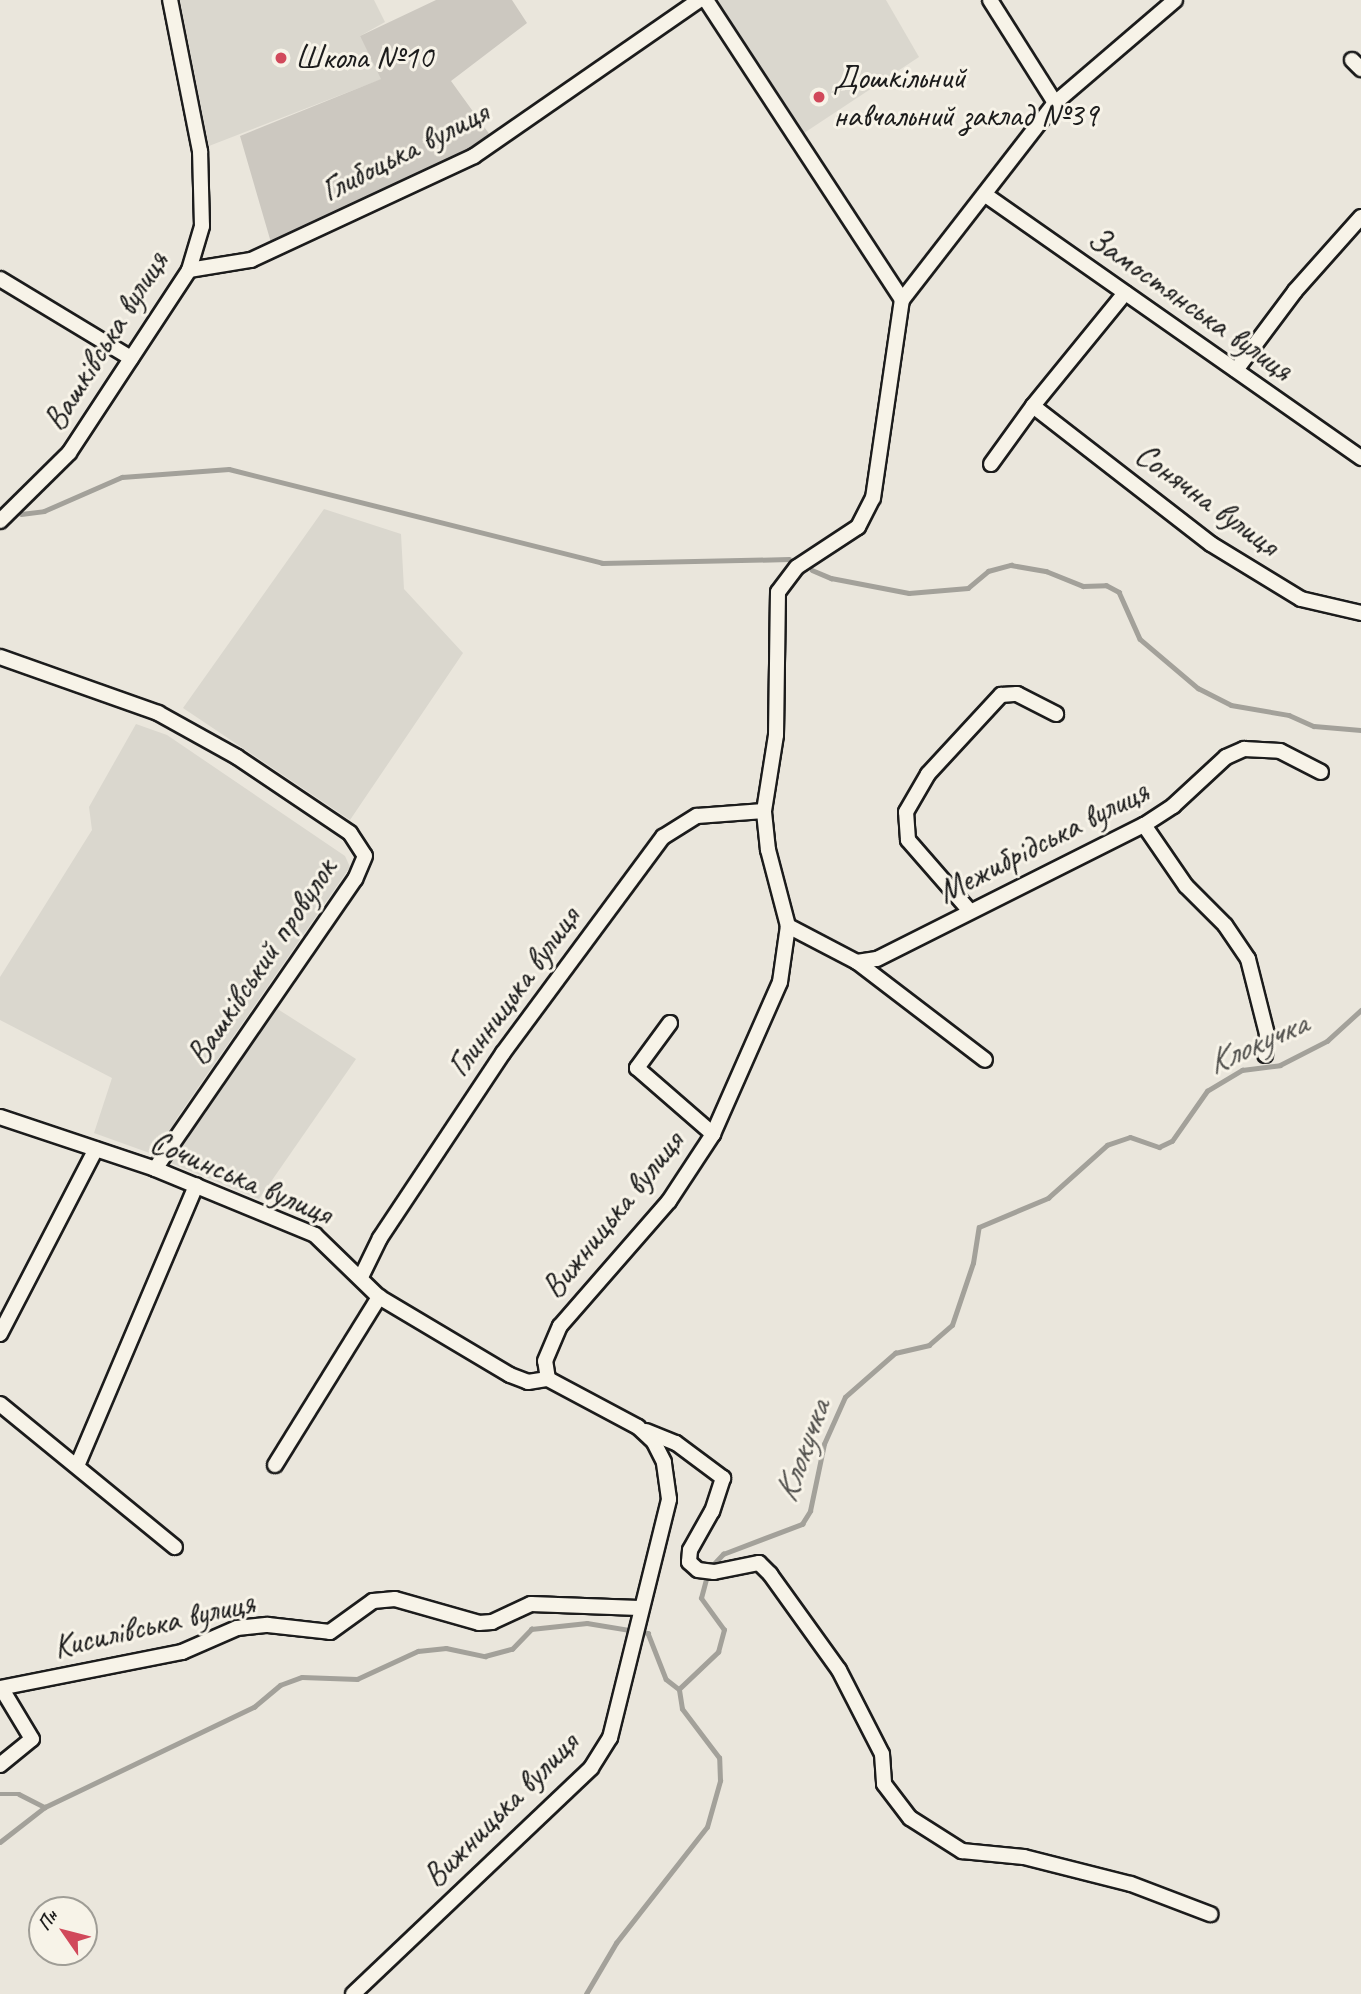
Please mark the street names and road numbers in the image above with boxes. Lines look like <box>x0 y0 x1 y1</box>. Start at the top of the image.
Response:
street label: Глибоцька вулиця <box>315 93 495 211</box>
street label: Замостянська вулиця <box>1079 218 1301 390</box>
street label: Вашківська вулиця <box>35 244 177 438</box>
street label: Сонячна вулиця <box>1127 435 1287 565</box>
street label: Межибрідська вулиця <box>931 772 1155 912</box>
street label: Вашківський провулок <box>178 851 346 1073</box>
street label: Глинницька вулиця <box>439 899 589 1085</box>
street label: Сочинська вулиця <box>145 1122 337 1234</box>
street label: Вижницька вулиця <box>534 1124 692 1306</box>
street label: Кисилівська вулиця <box>49 1583 259 1667</box>
street label: Вижницька вулиця <box>416 1725 586 1895</box>

